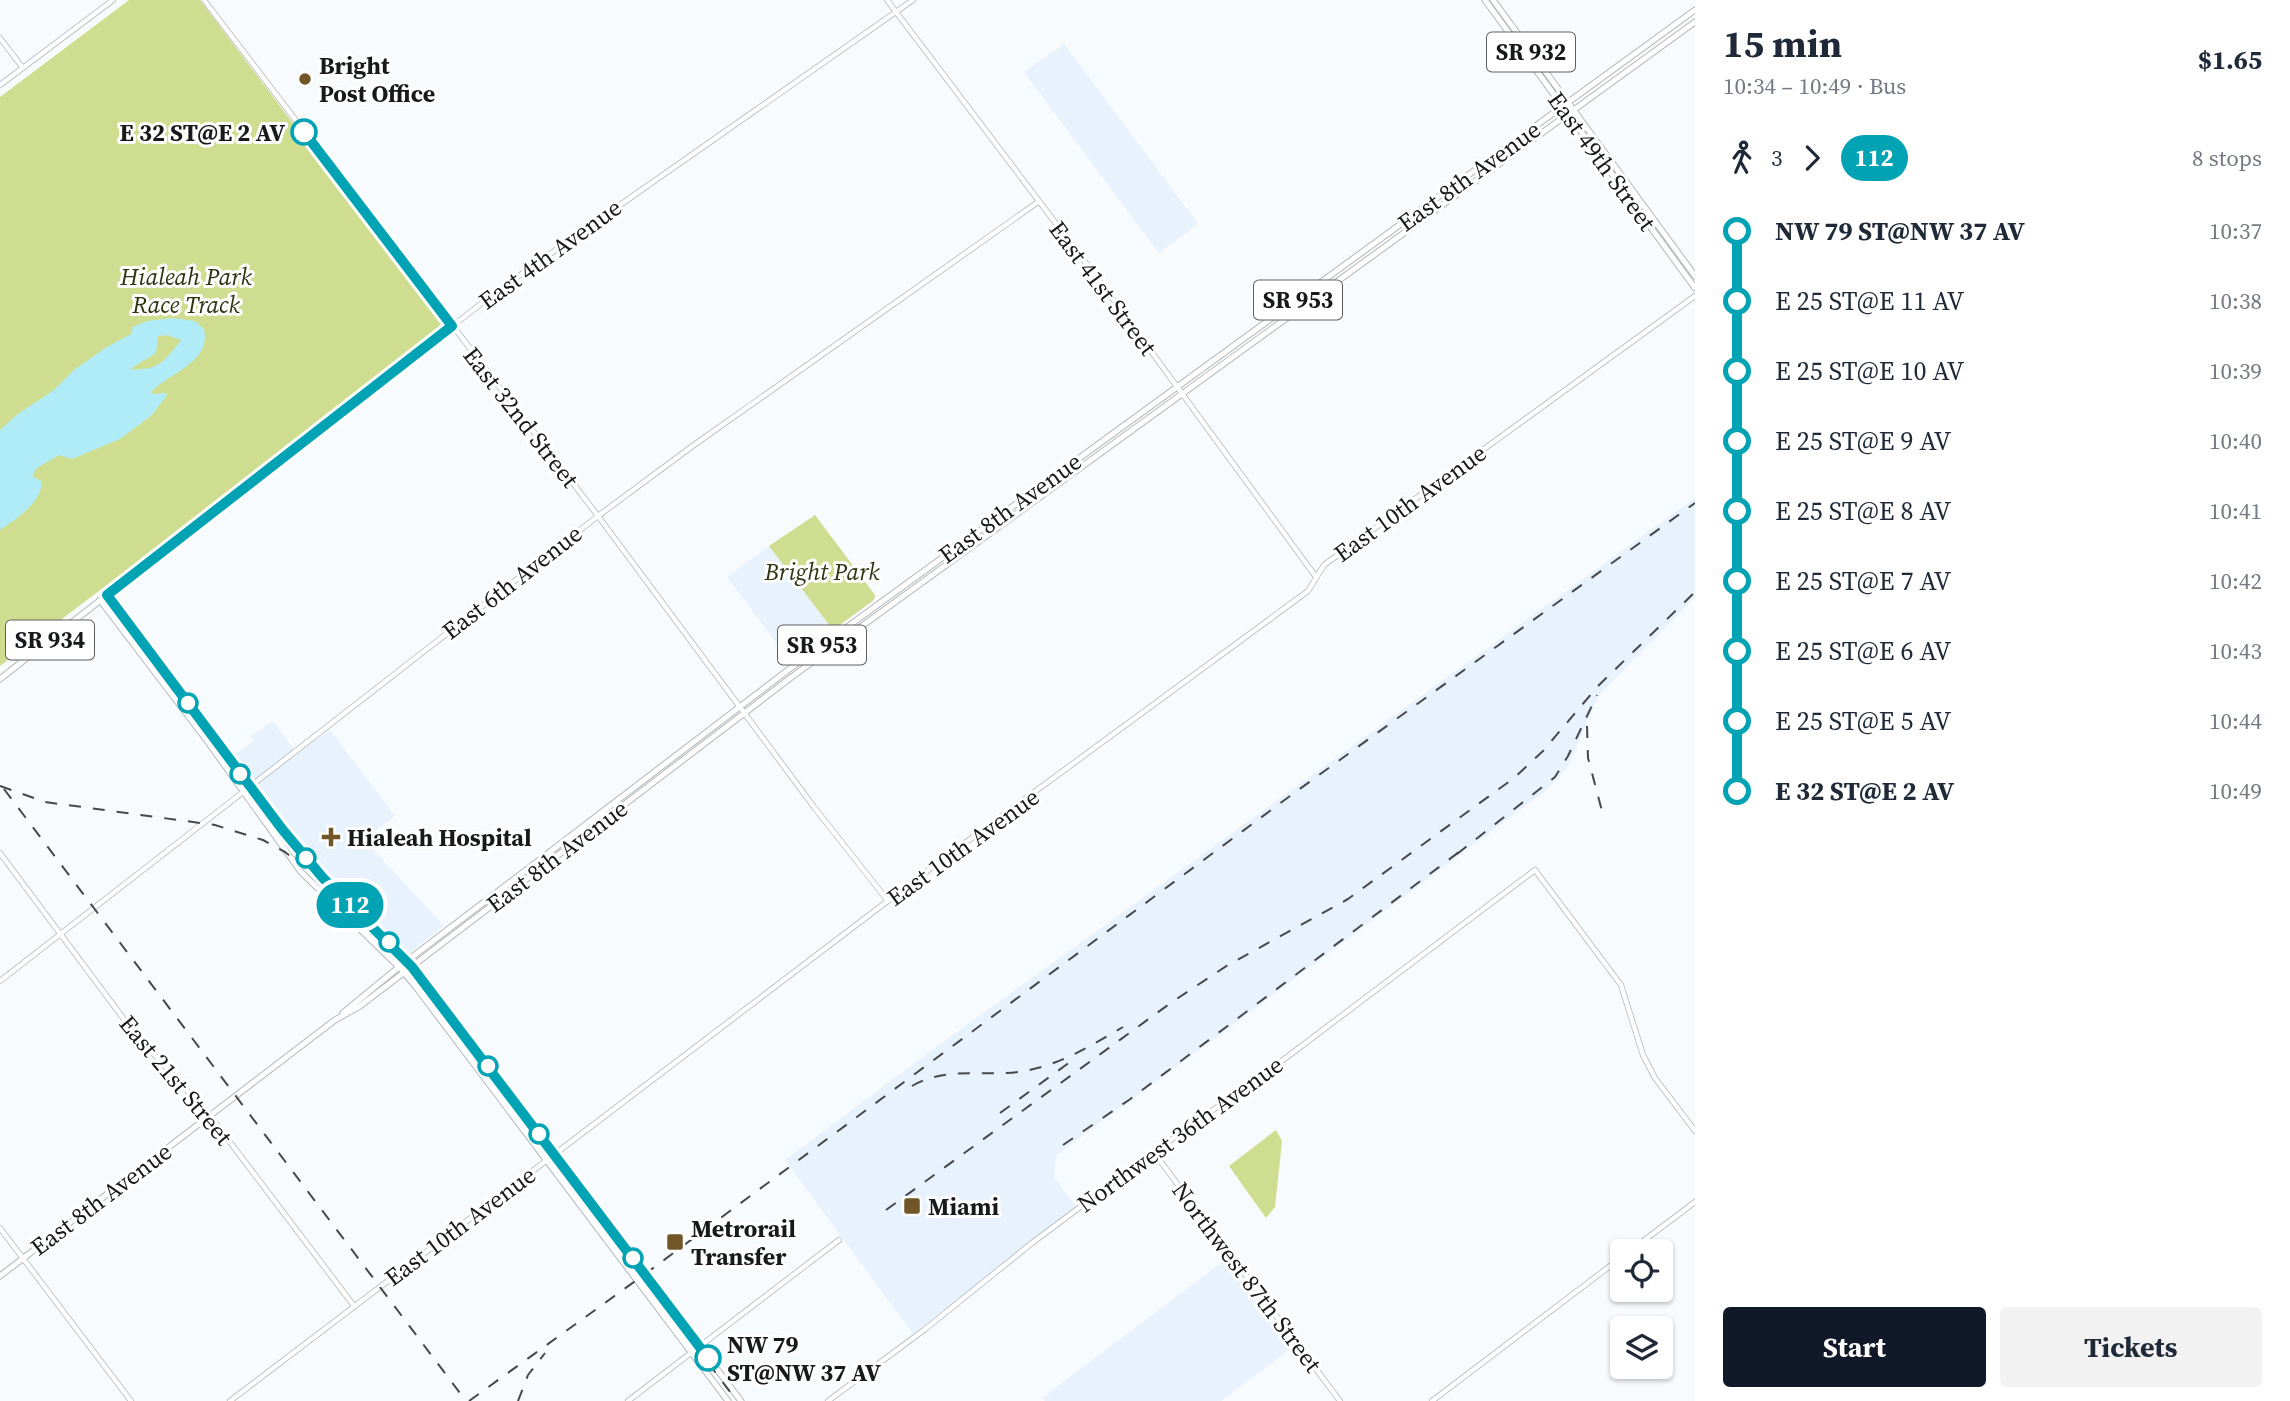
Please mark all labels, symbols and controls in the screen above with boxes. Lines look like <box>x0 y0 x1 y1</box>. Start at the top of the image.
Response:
text: 15 min <box>1723 18 1842 70</box>
road number: SR 932 <box>1487 32 1575 72</box>
text: $1.65 <box>2198 42 2262 78</box>
place label: Bright Post Office <box>319 49 435 110</box>
text: 10:34 – 10:49 · Bus <box>1723 70 1906 102</box>
marker: Bright Post Office <box>297 71 313 87</box>
street label: East 49th Street <box>1540 85 1664 237</box>
street label: East 8th Avenue <box>1391 113 1547 239</box>
place label: E 32 ST@E 2 AV <box>120 116 285 149</box>
marker: E 32 ST@E 2 AV <box>291 119 317 145</box>
icon: walk <box>1723 139 1761 177</box>
icon: forward <box>1793 139 1831 177</box>
text: 112 <box>1855 141 1894 174</box>
text: 3 <box>1771 142 1783 174</box>
text: 8 stops <box>2192 142 2262 174</box>
street label: East 4th Avenue <box>472 191 628 317</box>
text: NW 79 ST@NW 37 AV <box>1775 213 2025 249</box>
street label: East 41st Street <box>1042 214 1165 362</box>
text: 10:37 <box>2209 215 2262 247</box>
park label: Hialeah Park Race Track <box>119 260 252 321</box>
road number: SR 953 <box>1254 280 1342 320</box>
text: E 25 ST@E 11 AV <box>1775 283 1964 319</box>
text: 10:38 <box>2209 285 2262 317</box>
street label: East 32nd Street <box>456 340 587 494</box>
text: E 25 ST@E 10 AV <box>1775 353 1964 389</box>
text: 10:39 <box>2209 355 2262 387</box>
text: E 25 ST@E 9 AV <box>1775 423 1951 459</box>
text: 10:40 <box>2209 425 2262 457</box>
street label: East 10th Avenue <box>1327 436 1493 570</box>
street label: East 8th Avenue <box>932 445 1088 571</box>
text: E 25 ST@E 8 AV <box>1775 493 1951 529</box>
text: 10:41 <box>2209 495 2262 527</box>
street label: East 6th Avenue <box>435 517 589 647</box>
park label: Bright Park <box>763 555 880 588</box>
text: E 25 ST@E 7 AV <box>1775 563 1951 599</box>
text: 10:42 <box>2209 565 2262 597</box>
road number: SR 934 <box>6 620 94 660</box>
road number: SR 953 <box>778 625 866 664</box>
text: E 25 ST@E 6 AV <box>1775 633 1951 669</box>
text: 10:43 <box>2209 635 2262 667</box>
unlabelled marker <box>178 693 198 713</box>
text: E 25 ST@E 5 AV <box>1775 703 1951 739</box>
text: 10:44 <box>2209 705 2262 737</box>
unlabelled marker <box>230 764 250 784</box>
text: E 32 ST@E 2 AV <box>1775 773 1954 809</box>
text: 10:49 <box>2209 775 2262 807</box>
street label: East 10th Avenue <box>880 780 1046 914</box>
street label: East 8th Avenue <box>480 792 634 920</box>
place label: Hialeah Hospital <box>347 821 532 854</box>
marker: Hialeah Hospital <box>321 827 341 847</box>
unlabelled marker <box>296 848 316 868</box>
line badge: 112 <box>310 882 390 928</box>
text: 112 <box>330 888 370 921</box>
unlabelled marker <box>379 932 399 952</box>
street label: East 21st Street <box>112 1008 240 1152</box>
street label: Northwest 36th Avenue <box>1070 1048 1290 1220</box>
unlabelled marker <box>478 1056 498 1076</box>
unlabelled marker <box>529 1124 549 1144</box>
street label: East 8th Avenue <box>24 1135 178 1263</box>
street label: East 10th Avenue <box>378 1158 542 1294</box>
street label: Northwest 87th Street <box>1164 1175 1330 1379</box>
place label: Miami <box>928 1190 1000 1223</box>
marker: Miami <box>902 1196 922 1216</box>
place label: Metrorail Transfer <box>691 1212 796 1273</box>
marker: Metrorail Transfer <box>665 1232 685 1252</box>
map controls <box>1610 1239 1673 1379</box>
button: locate <box>1610 1239 1673 1302</box>
unlabelled marker <box>623 1248 643 1268</box>
button: Start <box>1723 1307 1986 1387</box>
button: Tickets <box>2000 1307 2262 1387</box>
button: layers <box>1610 1316 1673 1379</box>
place label: NW 79 ST@NW 37 AV <box>727 1328 881 1389</box>
marker: NW 79 ST@NW 37 AV <box>695 1345 721 1371</box>

